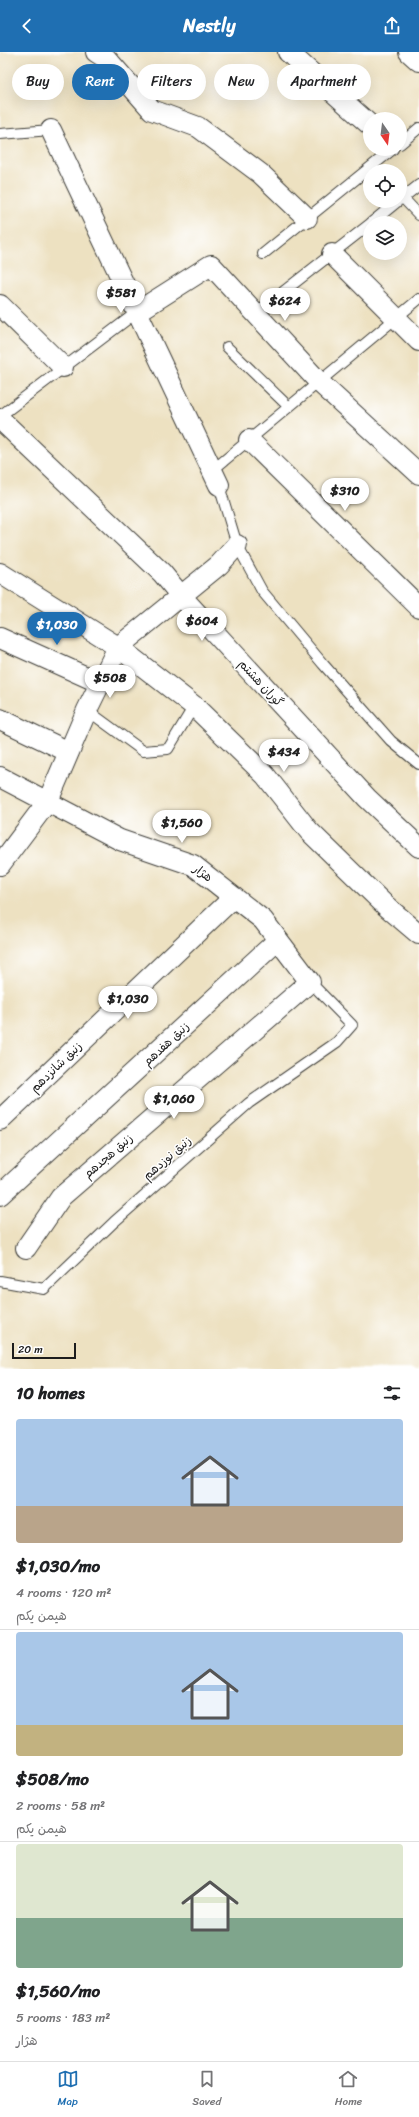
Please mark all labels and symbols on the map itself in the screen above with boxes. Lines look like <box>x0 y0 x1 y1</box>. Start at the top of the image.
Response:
north arrow <box>363 112 407 156</box>
pin: $581 <box>97 280 145 314</box>
pin: $624 <box>261 288 309 322</box>
pin: $310 <box>321 478 369 512</box>
pin: $604 <box>178 608 226 642</box>
pin: $1,030 <box>24 612 90 646</box>
street label: گوران هشتم <box>233 654 289 712</box>
pin: $508 <box>86 665 134 699</box>
pin: $434 <box>260 739 308 773</box>
pin: $1,560 <box>149 810 215 844</box>
street label: هژار <box>188 858 218 888</box>
pin: $1,030 <box>95 986 161 1020</box>
street label: زنبق هفدهم <box>137 1016 195 1072</box>
street label: زنبق شانزدهم <box>25 1036 87 1098</box>
pin: $1,060 <box>141 1086 207 1120</box>
street label: زنبق هجدهم <box>78 1128 138 1184</box>
street label: زنبق نوزدهم <box>137 1130 197 1186</box>
scale bar <box>12 1341 76 1360</box>

